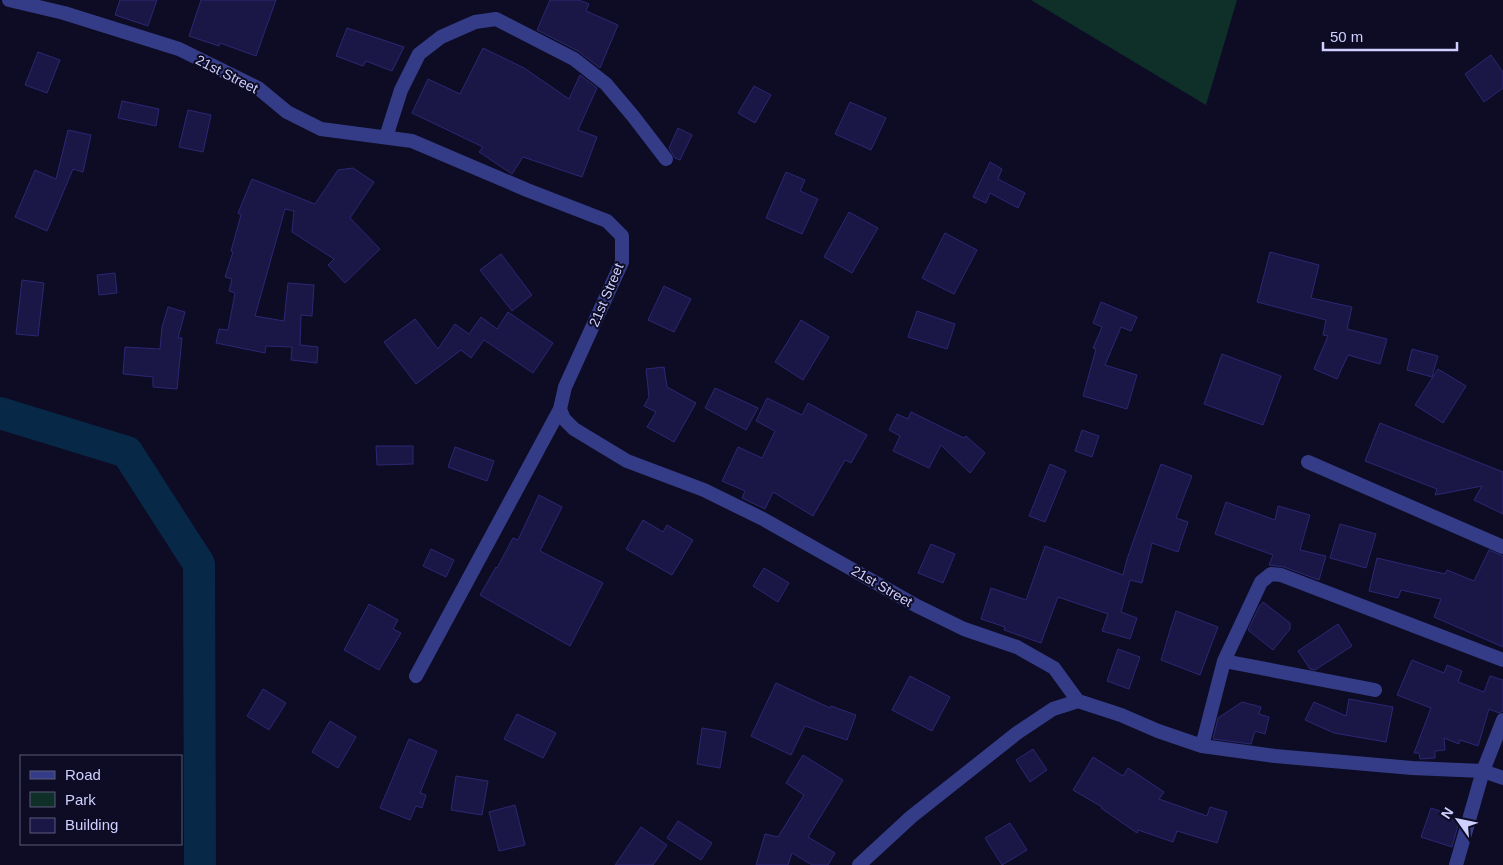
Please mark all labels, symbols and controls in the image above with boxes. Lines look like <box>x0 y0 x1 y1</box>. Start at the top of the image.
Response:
scale bar <box>1323 20 1457 52</box>
text: 50 m <box>1330 28 1363 45</box>
street label: 21st Street <box>193 52 261 97</box>
street label: 21st Street <box>585 261 627 329</box>
street label: 21st Street <box>849 562 915 610</box>
legend <box>20 755 182 845</box>
text: Road <box>65 766 101 783</box>
text: Park <box>65 791 96 808</box>
north arrow <box>1433 795 1483 845</box>
text: N <box>1438 804 1457 822</box>
text: Building <box>65 816 118 833</box>

